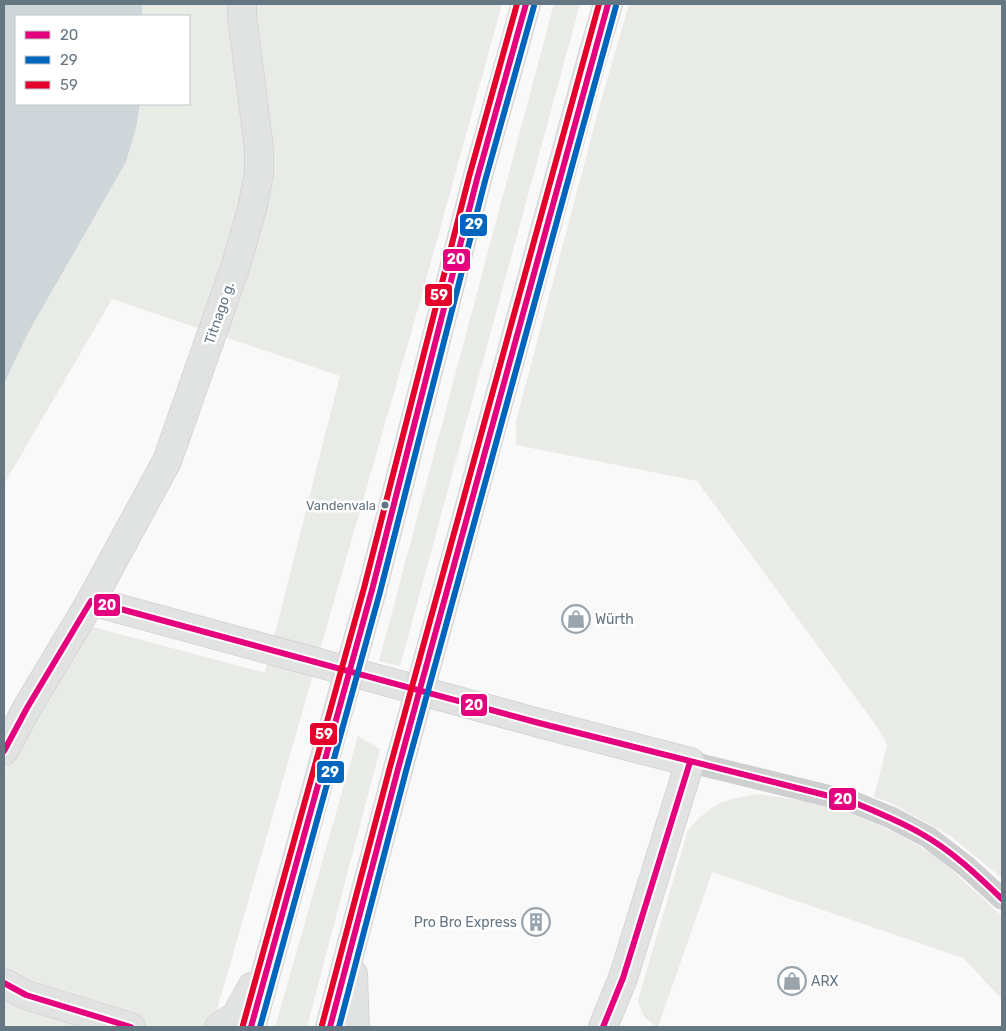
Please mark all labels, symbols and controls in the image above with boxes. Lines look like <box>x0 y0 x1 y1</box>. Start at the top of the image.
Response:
legend <box>15 15 190 105</box>
text: 20 <box>60 26 78 44</box>
text: 29 <box>60 51 78 69</box>
text: 59 <box>60 76 78 94</box>
line badge: 29 <box>459 213 488 237</box>
text: 29 <box>465 216 483 233</box>
line badge: 20 <box>442 248 471 272</box>
text: 20 <box>447 251 465 268</box>
street label: Titnago g. <box>201 280 238 347</box>
line badge: 59 <box>424 283 453 307</box>
text: 59 <box>430 287 448 304</box>
place label: Vandenvala <box>306 498 376 513</box>
marker: Vandenvala <box>380 500 390 510</box>
line badge: 20 <box>93 593 121 617</box>
text: 20 <box>98 597 116 614</box>
shop icon: Würth <box>561 604 591 634</box>
place label: Würth <box>595 611 634 628</box>
line badge: 20 <box>460 693 488 717</box>
text: 20 <box>465 697 483 714</box>
line badge: 59 <box>309 722 338 746</box>
text: 59 <box>315 726 333 743</box>
line badge: 29 <box>316 760 345 784</box>
text: 29 <box>321 764 339 781</box>
line badge: 20 <box>828 787 857 811</box>
text: 20 <box>834 791 852 808</box>
building icon: Pro Bro Express <box>521 907 551 937</box>
place label: Pro Bro Express <box>414 914 517 931</box>
shop icon: ARX <box>777 966 807 996</box>
place label: ARX <box>811 973 839 990</box>

